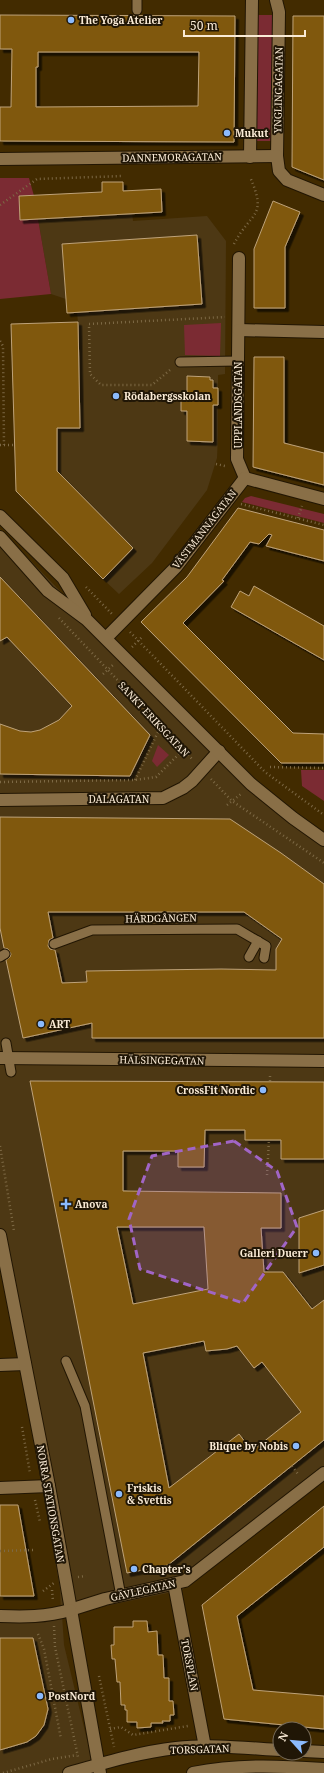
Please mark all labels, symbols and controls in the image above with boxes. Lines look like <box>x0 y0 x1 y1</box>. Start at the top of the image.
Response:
scale bar <box>184 12 305 38</box>
place label: The Yoga Atelier <box>79 13 163 27</box>
marker: The Yoga Atelier <box>66 15 76 25</box>
text: 50 m <box>190 17 218 34</box>
street label: YNGLINGAGATAN <box>270 46 286 134</box>
place label: Mukut <box>235 126 268 140</box>
marker: Mukut <box>222 128 232 138</box>
street label: DANNEMORAGATAN <box>122 149 222 165</box>
street label: UPPLANDSGATAN <box>231 361 245 448</box>
place label: Rödabergsskolan <box>124 389 211 403</box>
marker: Rödabergsskolan <box>111 391 121 401</box>
street label: VÄSTMANNAGATAN <box>169 486 240 571</box>
street label: SANKT ERIKSGATAN <box>115 678 193 760</box>
street label: DALAGATAN <box>89 792 150 806</box>
street label: HÄRDGÅNGEN <box>125 910 197 926</box>
place label: ART <box>49 1017 70 1031</box>
marker: ART <box>36 1019 46 1029</box>
street label: HÄLSINGEGATAN <box>119 1052 205 1068</box>
place label: CrossFit Nordic <box>176 1083 255 1097</box>
marker: CrossFit Nordic <box>258 1085 268 1095</box>
place label: Anova <box>75 1197 107 1211</box>
marker: Anova <box>60 1198 72 1210</box>
place label: Galleri Duerr <box>240 1246 309 1260</box>
marker: Galleri Duerr <box>311 1248 321 1258</box>
place label: Blique by Nobis <box>209 1439 288 1453</box>
marker: Blique by Nobis <box>291 1441 301 1451</box>
street label: NORRA STATIONSGATAN <box>34 1444 68 1564</box>
place label: Friskis & Svettis <box>127 1481 172 1507</box>
marker: Friskis & Svettis <box>114 1489 124 1499</box>
place label: Chapter's <box>142 1562 191 1576</box>
marker: Chapter's <box>129 1564 139 1574</box>
street label: GÄVLEGATAN <box>109 1576 177 1604</box>
street label: TORSPLAN <box>178 1638 202 1692</box>
place label: PostNord <box>48 1689 96 1703</box>
marker: PostNord <box>35 1691 45 1701</box>
north arrow <box>272 1721 312 1761</box>
text: N <box>274 1729 291 1744</box>
street label: TORSGATAN <box>170 1741 230 1757</box>

